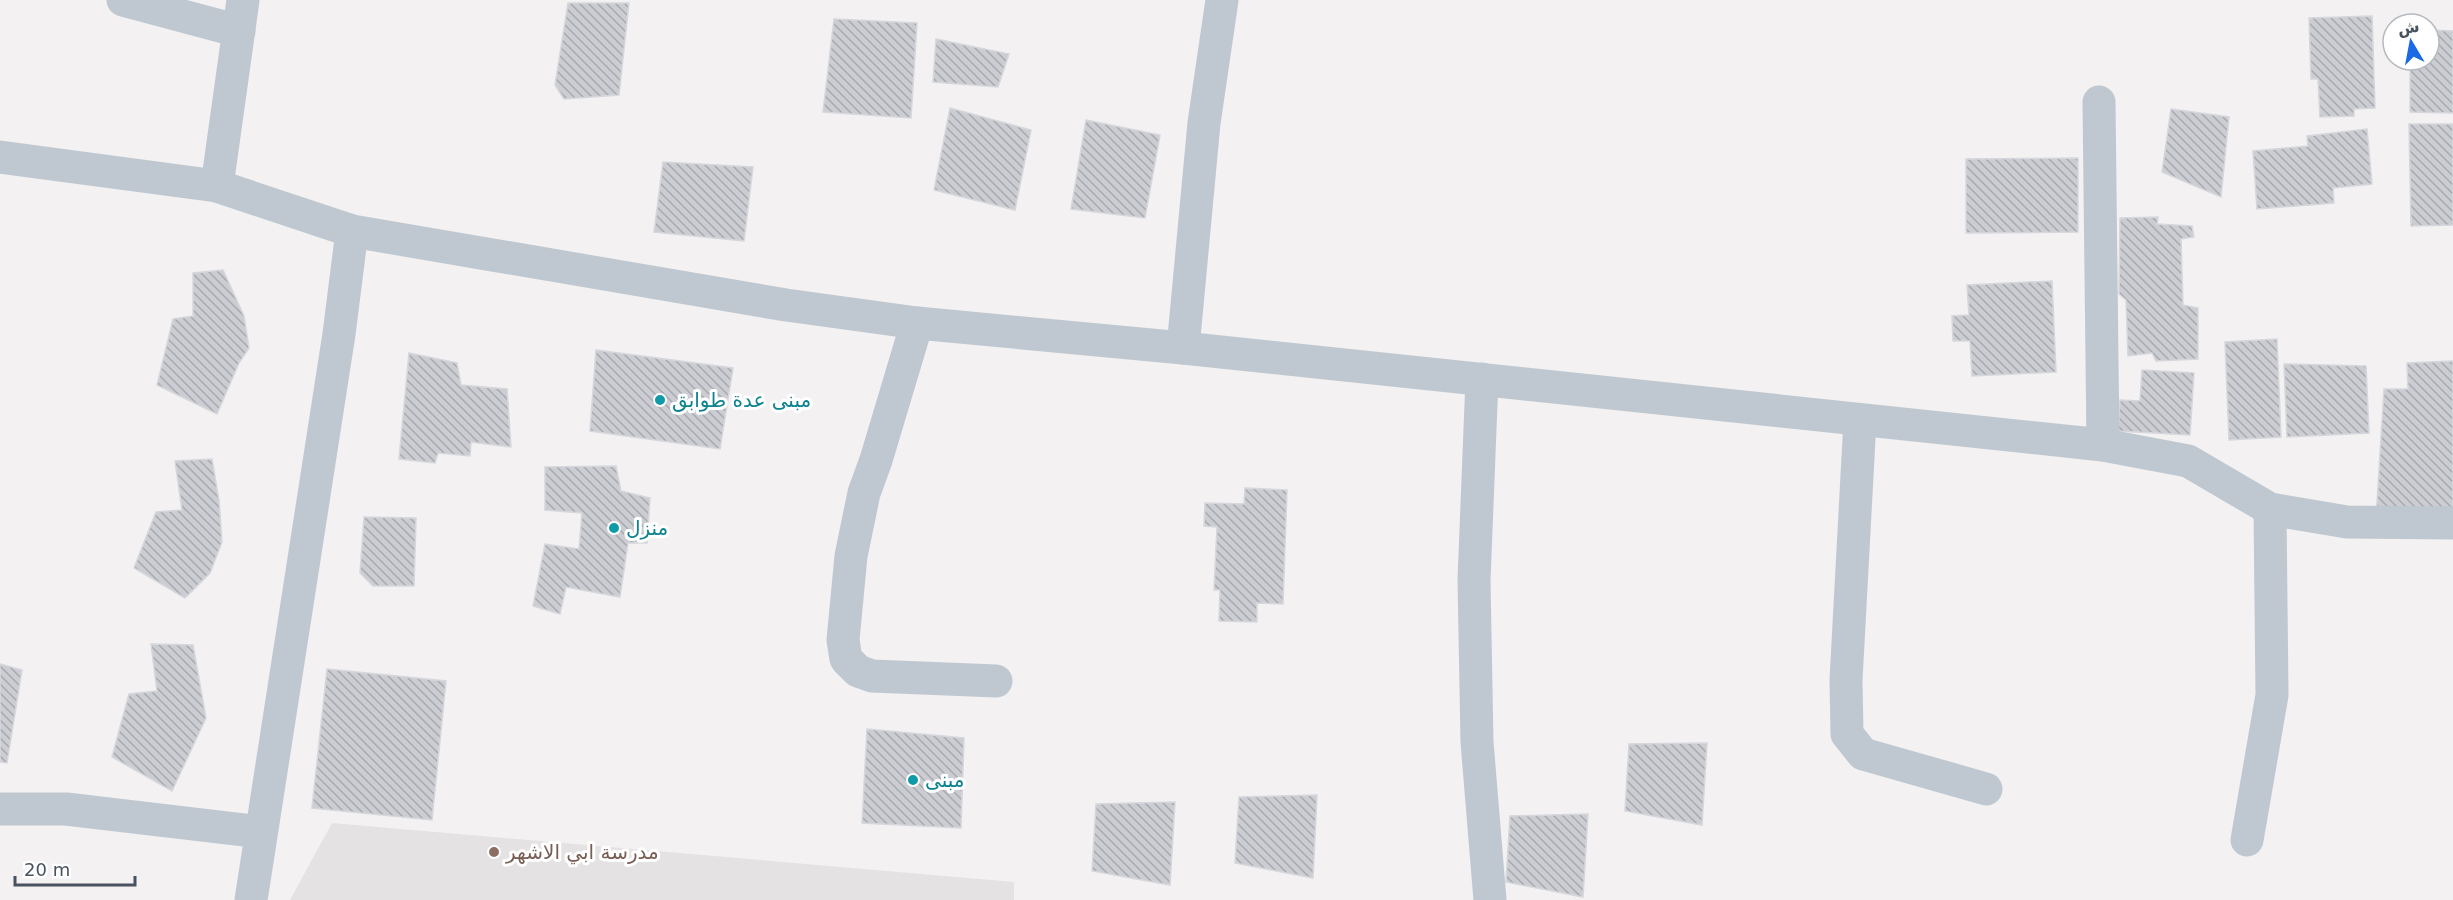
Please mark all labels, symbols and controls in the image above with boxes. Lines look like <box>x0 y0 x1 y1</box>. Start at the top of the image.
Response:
north arrow <box>2381 12 2441 72</box>
text: ش <box>2396 16 2421 39</box>
place label: مبنى عدة طوابق <box>672 388 811 412</box>
marker: مبنى عدة طوابق <box>653 393 667 407</box>
place label: منزل <box>626 516 668 540</box>
marker: منزل <box>607 521 621 535</box>
place label: مبنى <box>925 768 964 792</box>
marker: مبنى <box>906 773 920 787</box>
place label: مدرسة ابي الاشهر <box>505 840 659 865</box>
marker: مدرسة ابي الاشهر <box>487 845 501 859</box>
scale bar <box>15 849 135 887</box>
text: 20 m <box>24 859 70 880</box>

